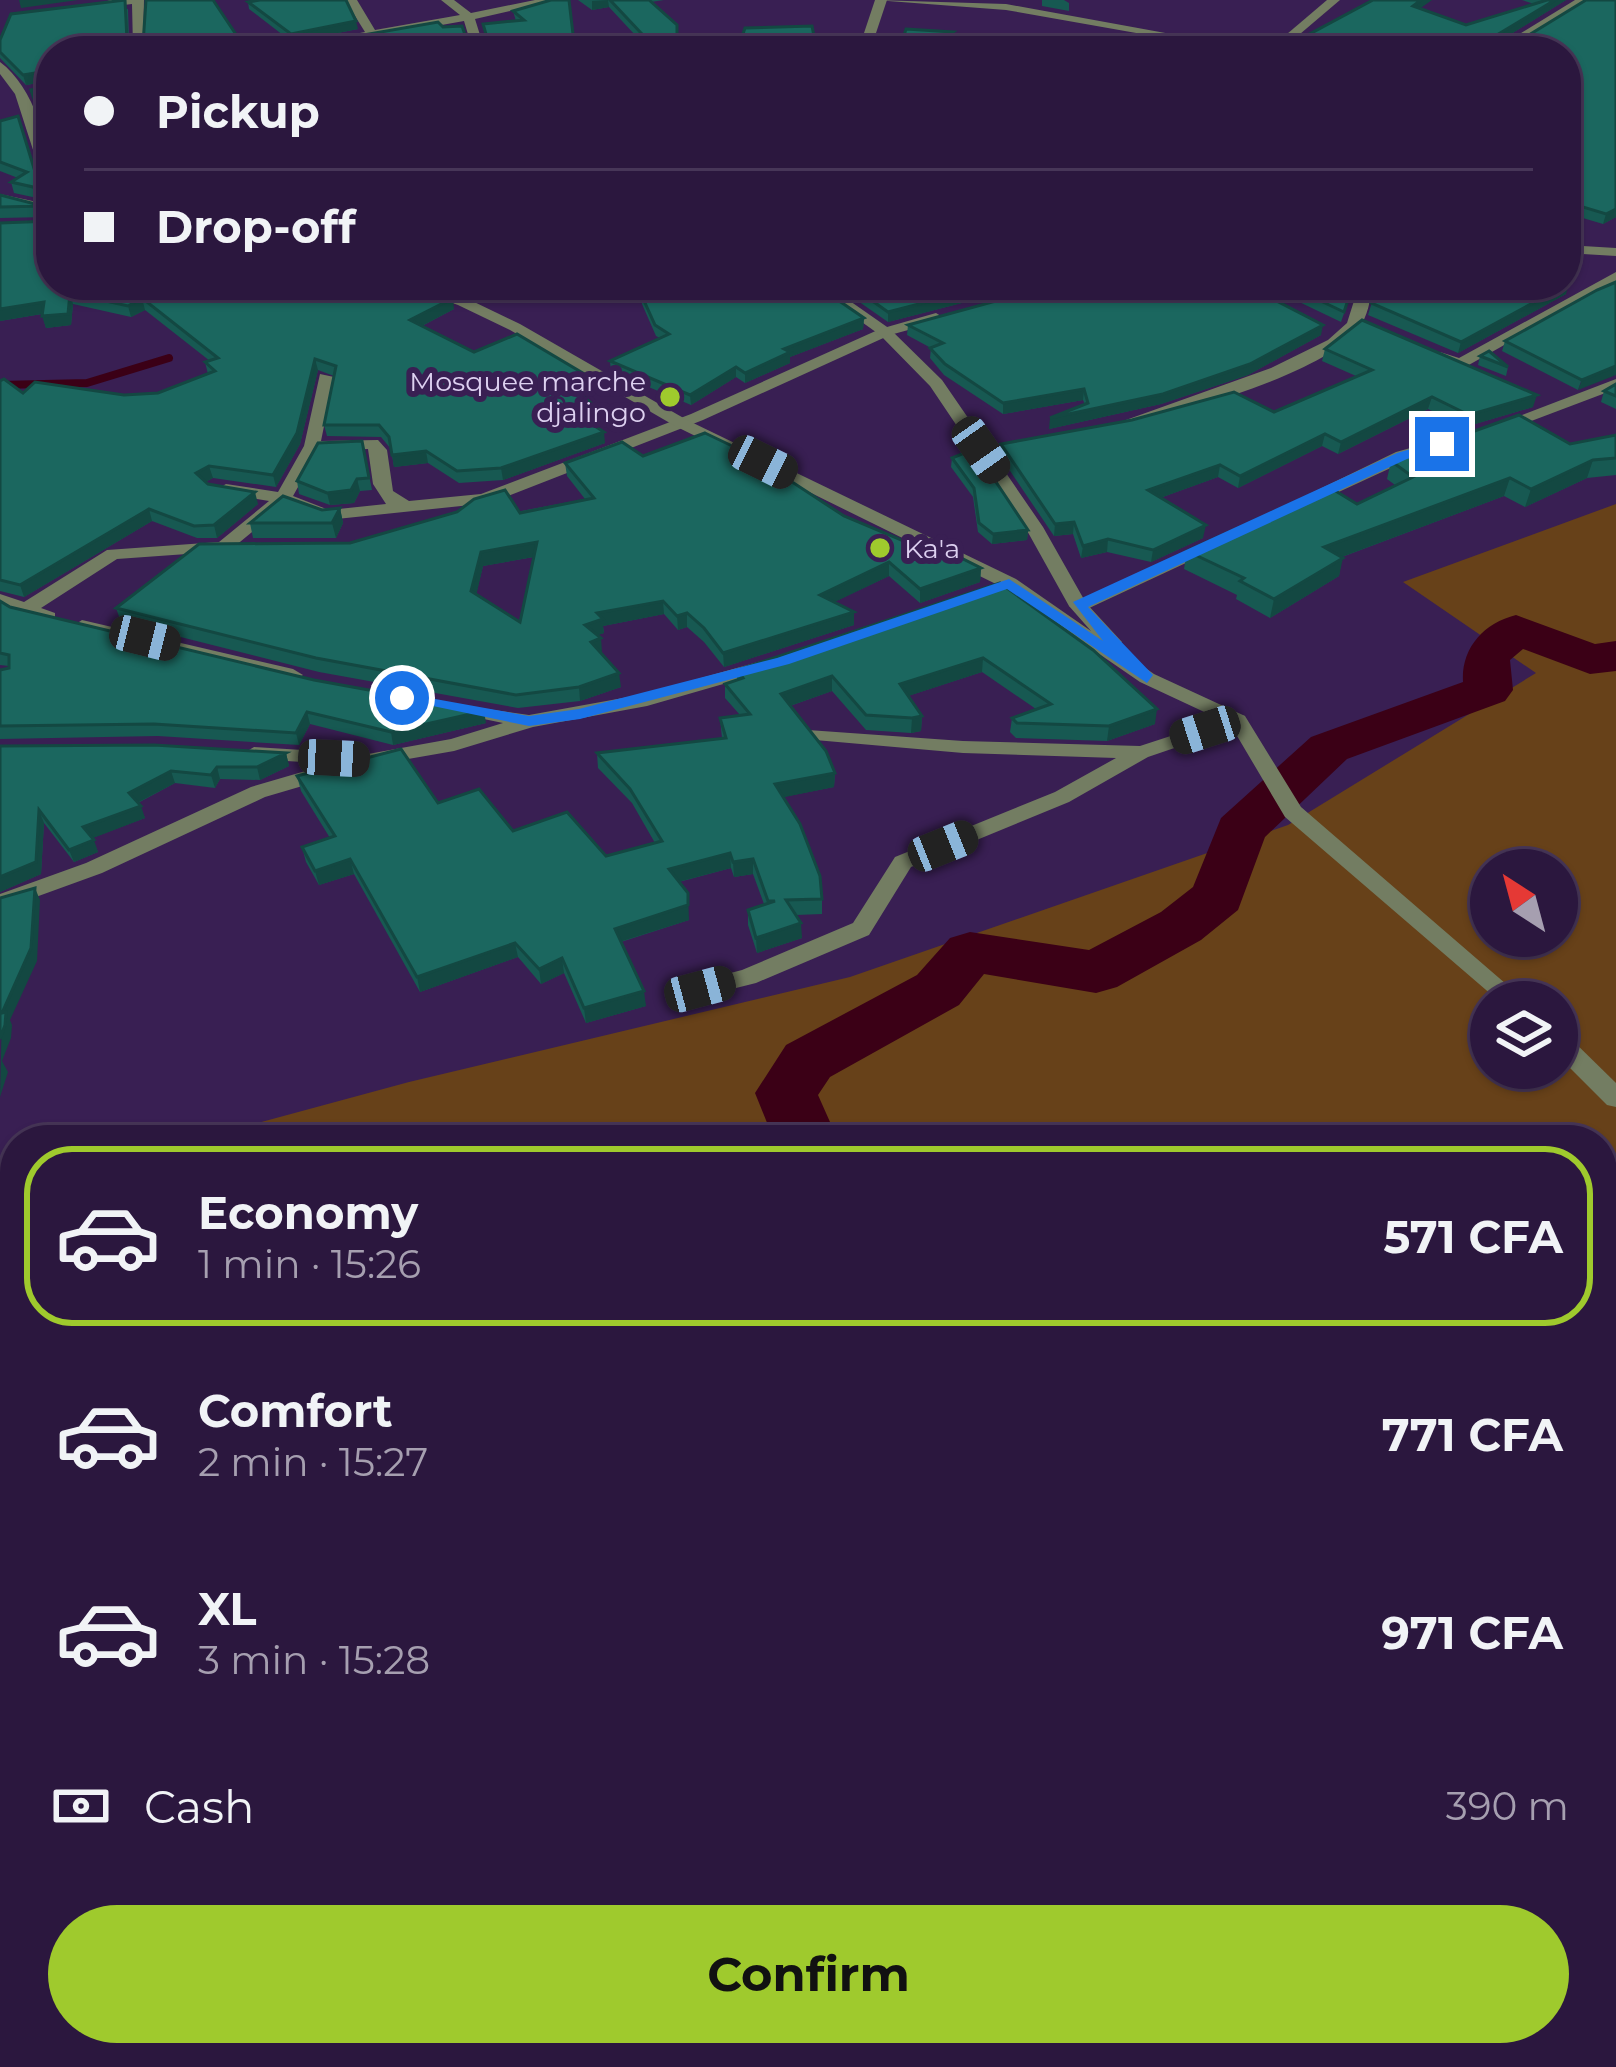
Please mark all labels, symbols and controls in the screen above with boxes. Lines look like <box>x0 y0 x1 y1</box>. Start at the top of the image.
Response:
text: Pickup <box>156 84 320 139</box>
text: Drop-off <box>156 199 356 254</box>
place label: Mosquee marche djalingo <box>409 365 646 429</box>
marker: Mosquee marche djalingo <box>657 384 683 410</box>
car <box>946 410 1016 490</box>
route end <box>1415 417 1469 471</box>
car <box>723 430 803 494</box>
place label: Ka'a <box>904 532 960 565</box>
marker: Ka'a <box>867 535 893 561</box>
car <box>106 612 184 664</box>
route start <box>375 671 429 725</box>
car <box>1165 702 1245 758</box>
car <box>297 738 371 778</box>
car <box>903 816 983 876</box>
north arrow <box>1470 849 1578 957</box>
map controls <box>1470 849 1578 1089</box>
car <box>661 962 739 1016</box>
button: layers <box>1470 981 1578 1089</box>
icon: car <box>54 1182 162 1290</box>
text: Economy <box>198 1185 418 1240</box>
text: 571 CFA <box>1384 1209 1563 1264</box>
text: 1 min · 15:26 <box>198 1240 421 1288</box>
icon: car <box>54 1380 162 1488</box>
text: Comfort <box>198 1383 393 1438</box>
text: 771 CFA <box>1382 1407 1563 1462</box>
text: 2 min · 15:27 <box>198 1438 428 1486</box>
icon: car <box>54 1578 162 1686</box>
text: XL <box>198 1581 256 1636</box>
text: 971 CFA <box>1381 1605 1563 1660</box>
text: 3 min · 15:28 <box>198 1636 430 1684</box>
icon: cash <box>48 1773 114 1839</box>
text: Cash <box>144 1779 255 1834</box>
text: 390 m <box>1446 1782 1569 1830</box>
button: Confirm <box>48 1905 1569 2043</box>

